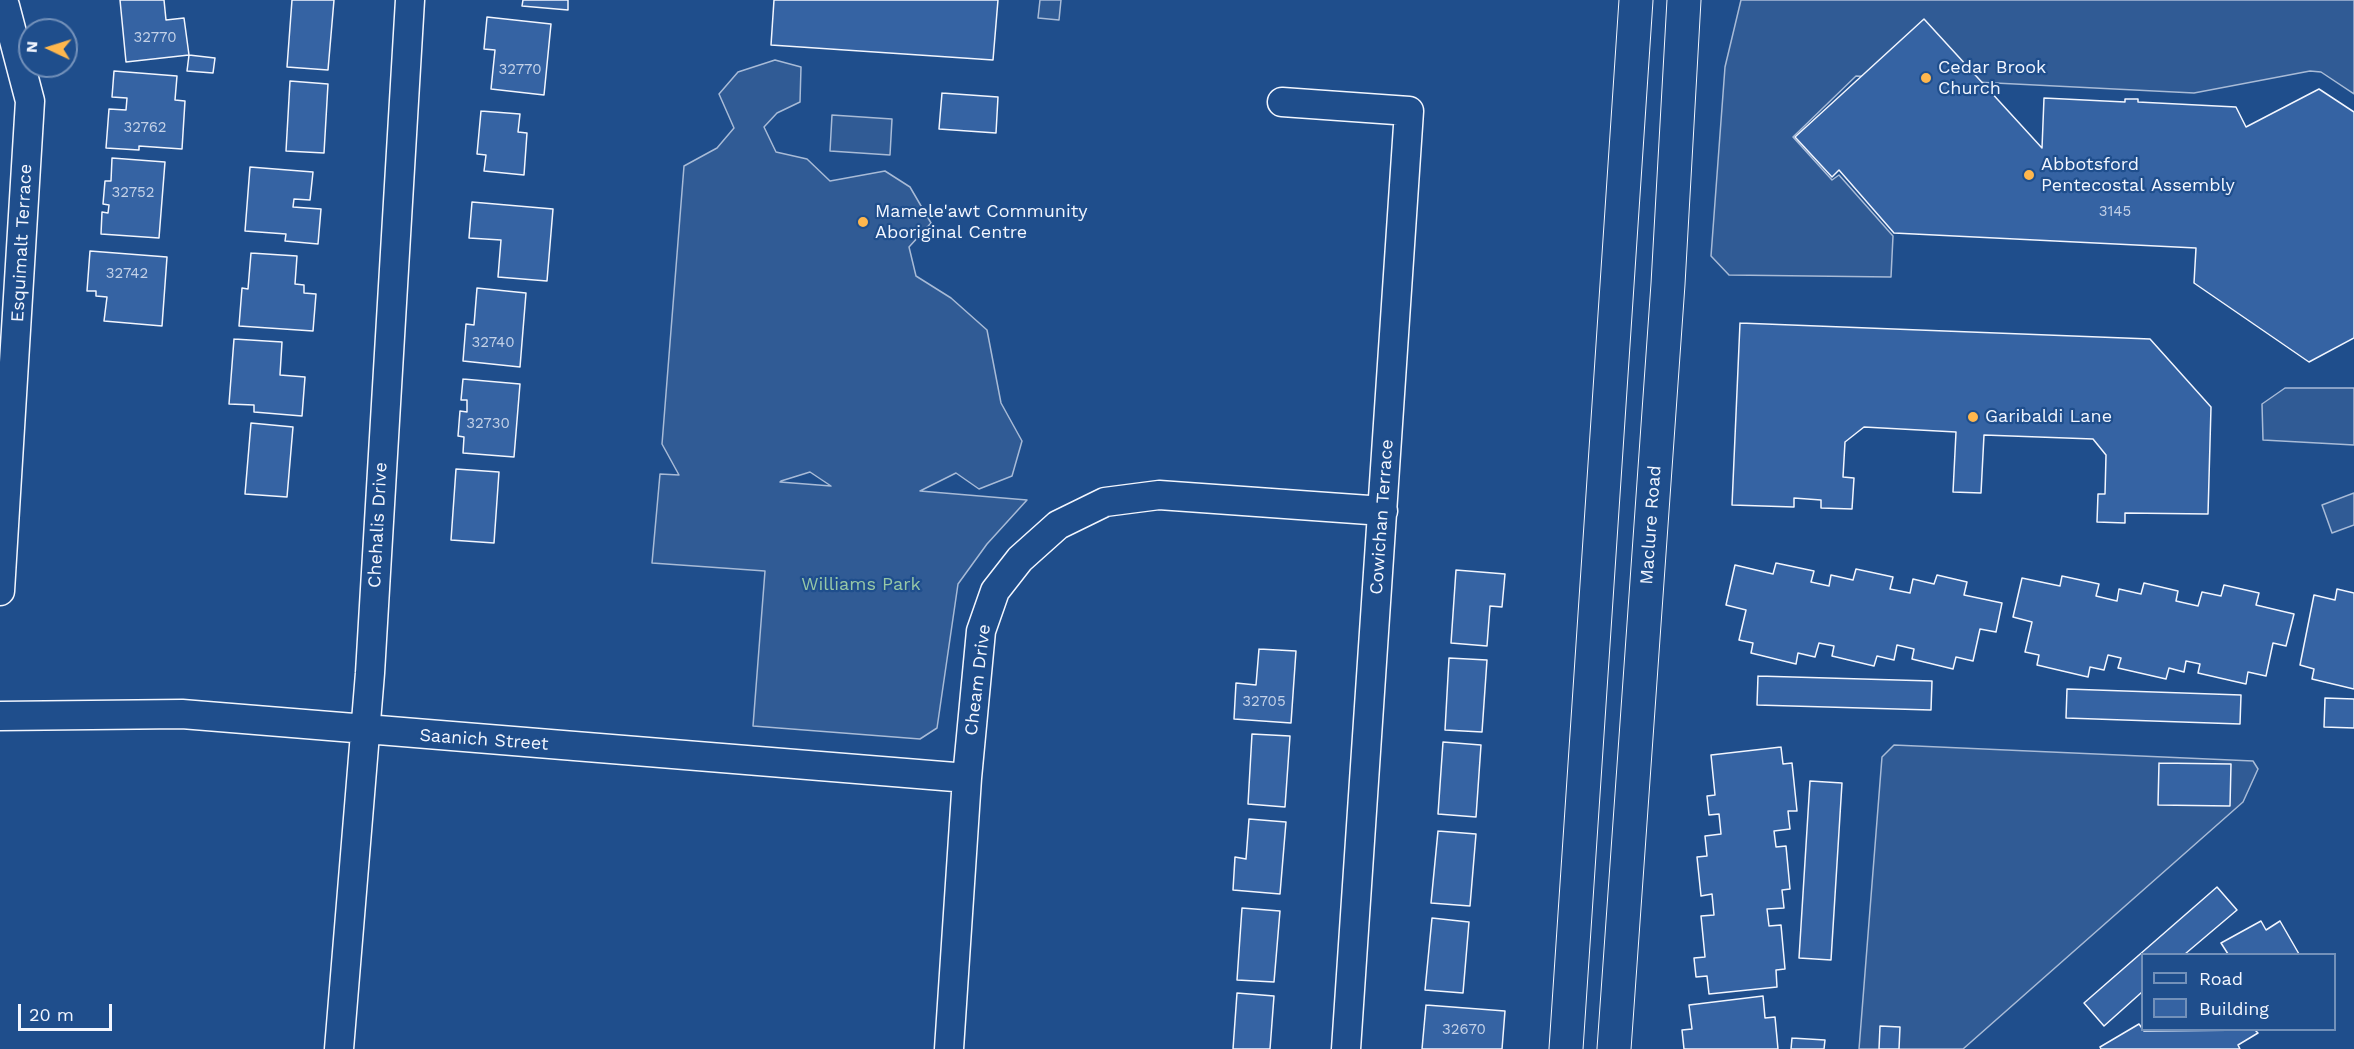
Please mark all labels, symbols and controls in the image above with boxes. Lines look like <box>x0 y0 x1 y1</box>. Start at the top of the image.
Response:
north arrow <box>18 18 78 78</box>
house number: 32770 <box>133 29 177 47</box>
text: N <box>22 40 41 53</box>
place label: Cedar Brook Church <box>1938 57 2046 100</box>
house number: 32770 <box>498 61 542 79</box>
marker: Cedar Brook Church <box>1919 71 1933 85</box>
house number: 32762 <box>123 119 167 137</box>
place label: Abbotsford Pentecostal Assembly <box>2041 154 2235 196</box>
street label: Esquimalt Terrace <box>7 163 37 323</box>
marker: Abbotsford Pentecostal Assembly <box>2022 168 2036 182</box>
house number: 32752 <box>111 184 155 202</box>
place label: Mamele'awt Community Aboriginal Centre <box>875 201 1088 244</box>
house number: 3145 <box>2099 203 2131 221</box>
marker: Mamele'awt Community Aboriginal Centre <box>856 215 870 229</box>
house number: 32742 <box>106 265 148 283</box>
house number: 32740 <box>471 334 515 352</box>
place label: Garibaldi Lane <box>1985 406 2112 428</box>
marker: Garibaldi Lane <box>1966 410 1980 424</box>
house number: 32730 <box>466 415 510 433</box>
street label: Cowichan Terrace <box>1366 439 1398 595</box>
street label: Chehalis Drive <box>364 462 392 588</box>
street label: Maclure Road <box>1636 465 1666 585</box>
park label: Williams Park <box>801 574 921 596</box>
street label: Cheam Drive <box>960 623 996 737</box>
house number: 32705 <box>1242 693 1286 711</box>
street label: Saanich Street <box>419 725 549 755</box>
legend <box>2141 953 2336 1031</box>
text: Road <box>2199 968 2243 989</box>
scale bar <box>21 992 116 1030</box>
text: Building <box>2199 998 2269 1019</box>
text: 20 m <box>29 1004 74 1025</box>
house number: 32670 <box>1442 1021 1486 1039</box>

